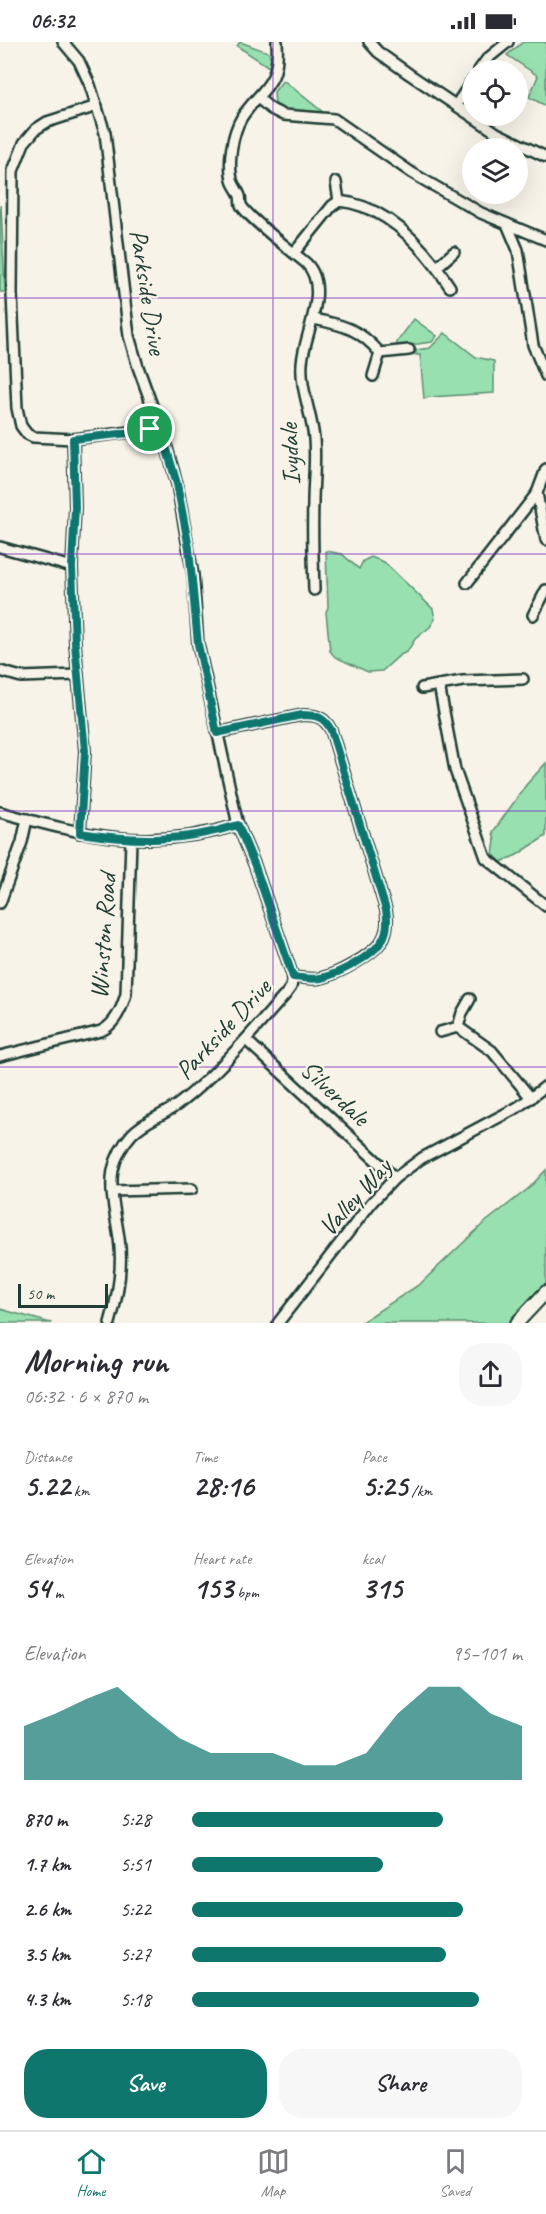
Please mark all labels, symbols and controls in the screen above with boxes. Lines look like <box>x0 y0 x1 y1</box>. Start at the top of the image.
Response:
text: 06:32 <box>30 7 74 35</box>
map controls <box>462 60 528 204</box>
button: locate <box>462 60 528 126</box>
button: layers <box>462 138 528 204</box>
street label: Parkside Drive <box>122 227 174 358</box>
pin <box>124 403 175 454</box>
icon: arrive <box>133 412 166 445</box>
street label: Ivydale <box>272 421 308 486</box>
street label: Winston Road <box>82 869 124 1000</box>
street label: Parkside Drive <box>168 970 279 1086</box>
street label: Silverdale <box>294 1053 378 1135</box>
street label: Valley Way <box>311 1150 400 1243</box>
scale bar <box>18 1281 108 1308</box>
text: 50 m <box>27 1284 54 1304</box>
text: Morning run <box>24 1340 168 1382</box>
button: share <box>459 1343 522 1406</box>
text: 06:32 · 6 × 870 m <box>24 1384 148 1409</box>
text: Distance <box>24 1447 72 1467</box>
text: Time <box>193 1447 217 1467</box>
text: Pace <box>362 1447 387 1467</box>
text: 5.22 <box>24 1467 70 1505</box>
text: 28:16 <box>193 1467 254 1505</box>
text: 5:25 <box>362 1467 407 1505</box>
text: km <box>70 1481 89 1501</box>
text: /km <box>407 1481 432 1501</box>
text: Elevation <box>24 1549 73 1569</box>
text: Heart rate <box>193 1549 251 1569</box>
text: kcal <box>362 1549 383 1569</box>
text: 54 <box>24 1569 51 1607</box>
text: 153 <box>193 1569 233 1607</box>
text: 315 <box>362 1569 402 1607</box>
text: m <box>51 1583 63 1603</box>
text: bpm <box>233 1583 259 1603</box>
text: Elevation <box>24 1641 86 1666</box>
text: 95–101 m <box>452 1641 522 1666</box>
text: 870 m <box>24 1807 67 1832</box>
text: 5:28 <box>120 1807 151 1832</box>
text: 1.7 km <box>24 1852 70 1877</box>
text: 5:51 <box>120 1852 151 1877</box>
text: 2.6 km <box>24 1897 71 1922</box>
text: 5:22 <box>120 1897 151 1922</box>
text: 3.5 km <box>24 1942 70 1967</box>
text: 5:27 <box>120 1942 151 1967</box>
text: 4.3 km <box>24 1987 71 2012</box>
text: 5:18 <box>120 1987 151 2012</box>
button: Save <box>24 2049 267 2118</box>
button: Share <box>279 2049 522 2118</box>
tab: Home <box>75 2145 108 2201</box>
tab: Map <box>257 2145 290 2201</box>
tab: Saved <box>439 2145 472 2201</box>

